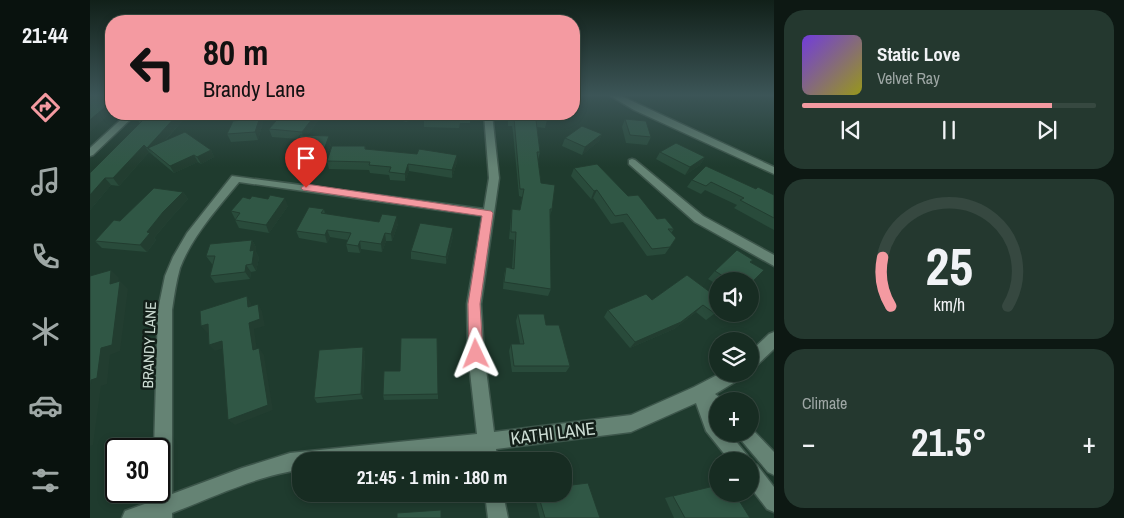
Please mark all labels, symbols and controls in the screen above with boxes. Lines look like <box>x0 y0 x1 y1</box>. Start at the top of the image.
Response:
text: 21:44 <box>22 20 68 50</box>
text: 80 m <box>203 29 268 76</box>
icon: left <box>120 35 185 100</box>
text: Static Love <box>877 41 960 67</box>
text: Velvet Ray <box>877 67 940 89</box>
text: Brandy Lane <box>203 74 305 104</box>
icon: directions <box>28 90 63 125</box>
icon: previous <box>837 116 865 144</box>
icon: pause <box>935 116 963 144</box>
icon: next <box>1033 116 1061 144</box>
pin <box>285 137 327 188</box>
icon: arrive <box>292 144 320 172</box>
icon: music <box>28 164 63 199</box>
text: 25 <box>925 231 973 301</box>
icon: phone <box>28 239 63 274</box>
map controls <box>709 272 759 502</box>
button: sound <box>709 272 759 322</box>
text: km/h <box>933 293 965 317</box>
street label: BRANDY LANE <box>137 301 161 389</box>
icon: climate <box>28 314 63 349</box>
position arrow <box>449 327 501 379</box>
button: layers <box>709 332 759 382</box>
icon: car <box>28 388 63 423</box>
button: + <box>709 392 759 442</box>
text: Climate <box>802 392 847 414</box>
street label: KATHI LANE <box>509 415 597 451</box>
text: 21.5° <box>911 417 987 468</box>
text: − <box>802 424 815 462</box>
text: + <box>1083 424 1096 462</box>
speed limit sign: 30 <box>105 438 170 503</box>
button: − <box>709 452 759 502</box>
icon: filters <box>28 463 63 498</box>
text: 21:45 · 1 min · 180 m <box>357 464 507 490</box>

